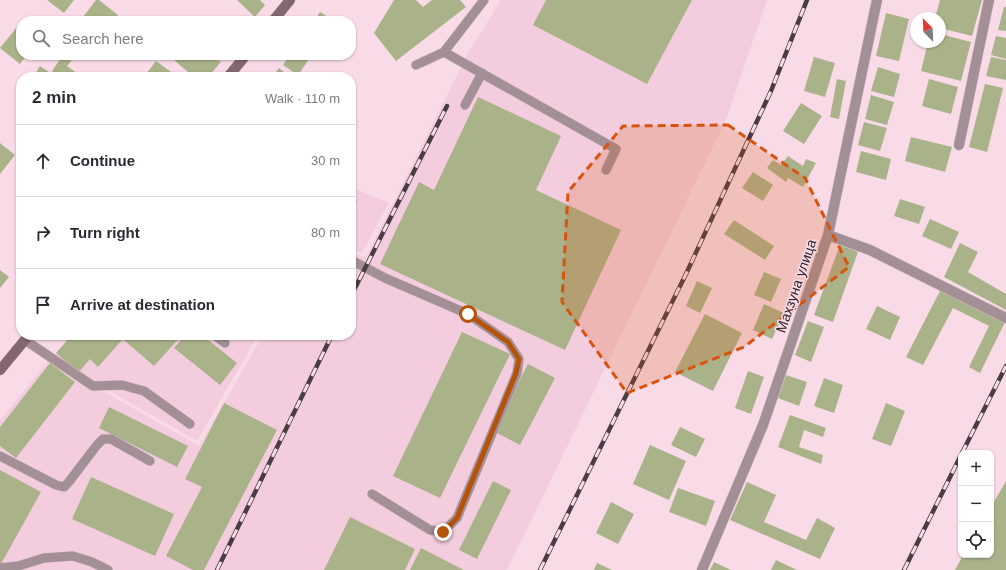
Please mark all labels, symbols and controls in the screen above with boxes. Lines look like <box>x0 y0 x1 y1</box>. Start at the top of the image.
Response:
north arrow <box>910 12 946 48</box>
search box <box>16 16 356 60</box>
icon: search <box>30 27 52 49</box>
text: Search here <box>62 30 144 47</box>
text: 2 min <box>32 88 76 107</box>
text: Walk · 110 m <box>265 91 340 106</box>
icon: ahead <box>32 150 54 172</box>
text: Continue <box>70 152 135 169</box>
text: 30 m <box>311 153 340 168</box>
icon: right <box>32 222 54 244</box>
text: Turn right <box>70 224 140 241</box>
text: 80 m <box>311 225 340 240</box>
street label: Махзуна улица <box>773 237 820 335</box>
icon: arrive <box>32 294 54 316</box>
text: Arrive at destination <box>70 296 215 313</box>
route start <box>459 305 477 323</box>
map controls <box>958 450 994 558</box>
button: + <box>958 450 994 486</box>
button: − <box>958 486 994 522</box>
button: locate <box>958 522 994 558</box>
route end <box>434 523 452 541</box>

